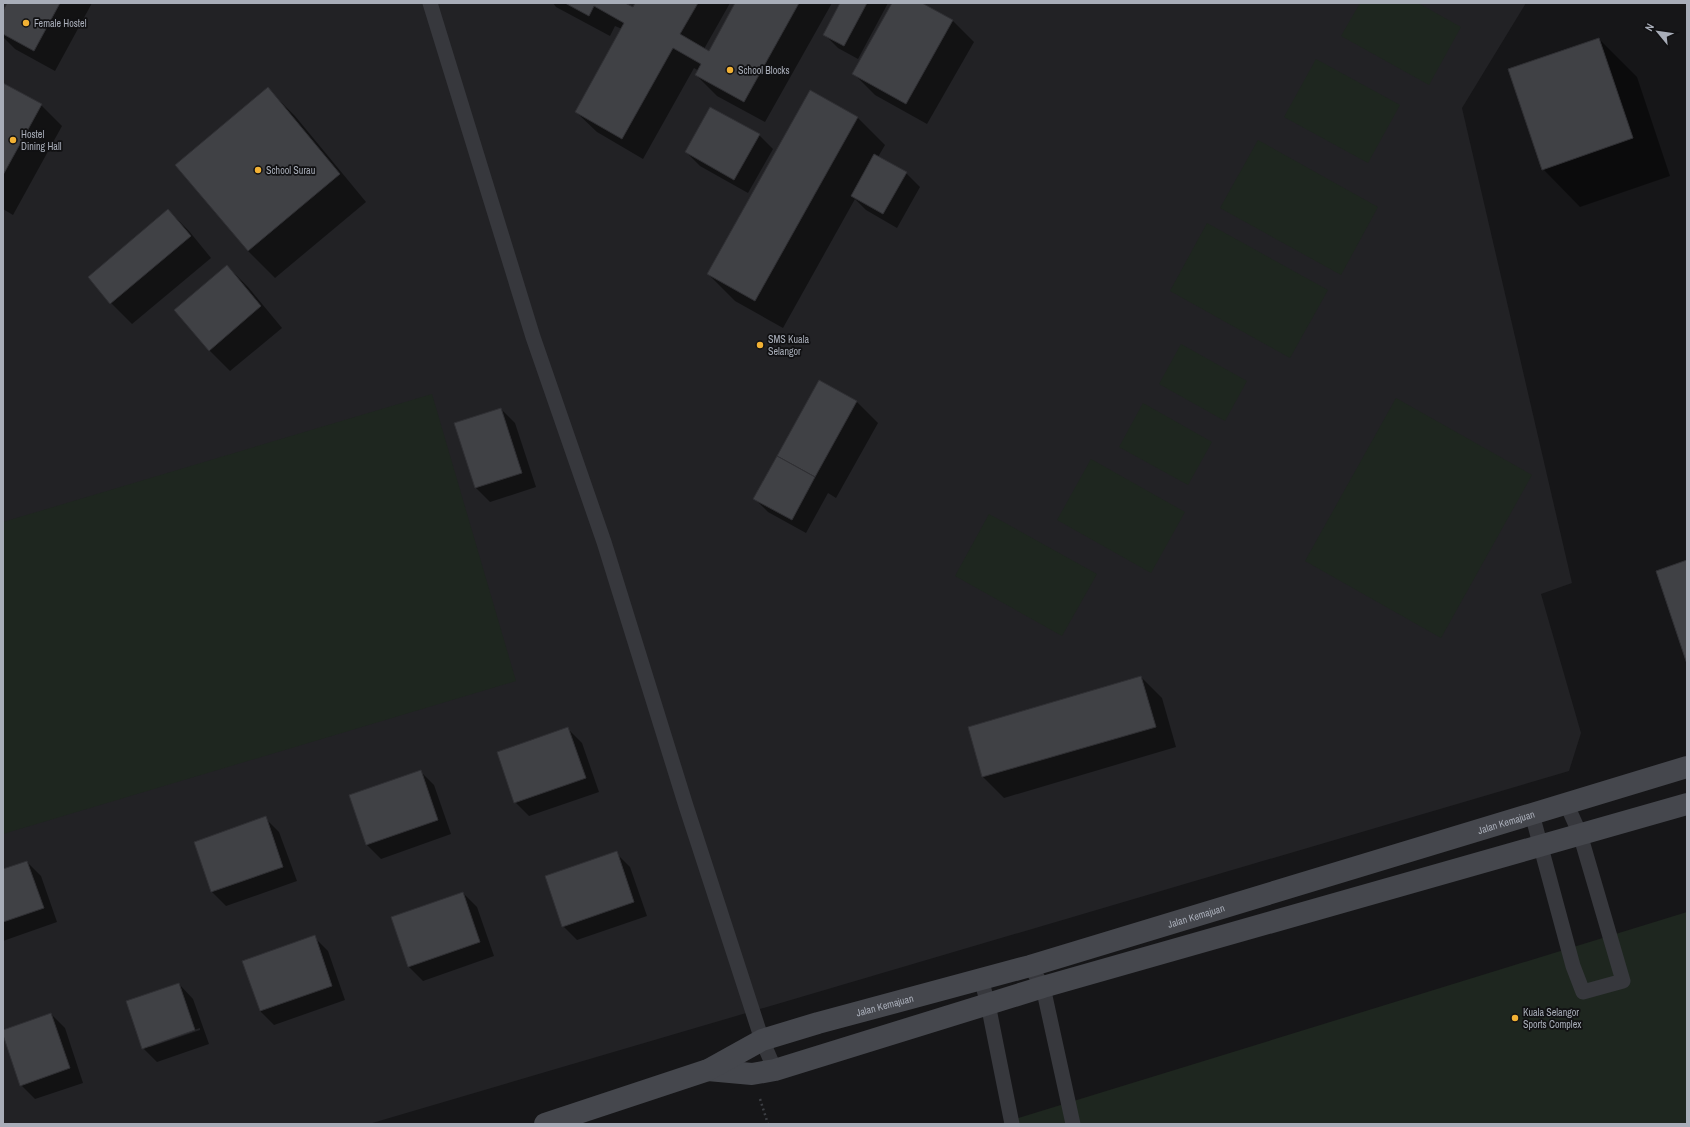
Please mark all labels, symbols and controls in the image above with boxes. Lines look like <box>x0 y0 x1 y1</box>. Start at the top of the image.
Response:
north arrow <box>1638 12 1678 52</box>
place label: Female Hostel <box>34 17 87 30</box>
marker: Female Hostel <box>21 18 31 28</box>
text: N <box>1642 21 1657 33</box>
place label: School Blocks <box>738 64 790 77</box>
marker: School Blocks <box>725 65 735 75</box>
place label: Hostel Dining Hall <box>21 128 62 153</box>
marker: Hostel Dining Hall <box>8 135 18 145</box>
place label: School Surau <box>266 164 315 177</box>
marker: School Surau <box>253 165 263 175</box>
place label: SMS Kuala Selangor <box>768 333 809 358</box>
marker: SMS Kuala Selangor <box>755 340 765 350</box>
street label: Jalan Kemajuan <box>1476 808 1536 837</box>
street label: Jalan Kemajuan <box>1166 901 1226 931</box>
street label: Jalan Kemajuan <box>855 992 915 1019</box>
place label: Kuala Selangor Sports Complex <box>1523 1006 1582 1031</box>
marker: Kuala Selangor Sports Complex <box>1510 1013 1520 1023</box>

